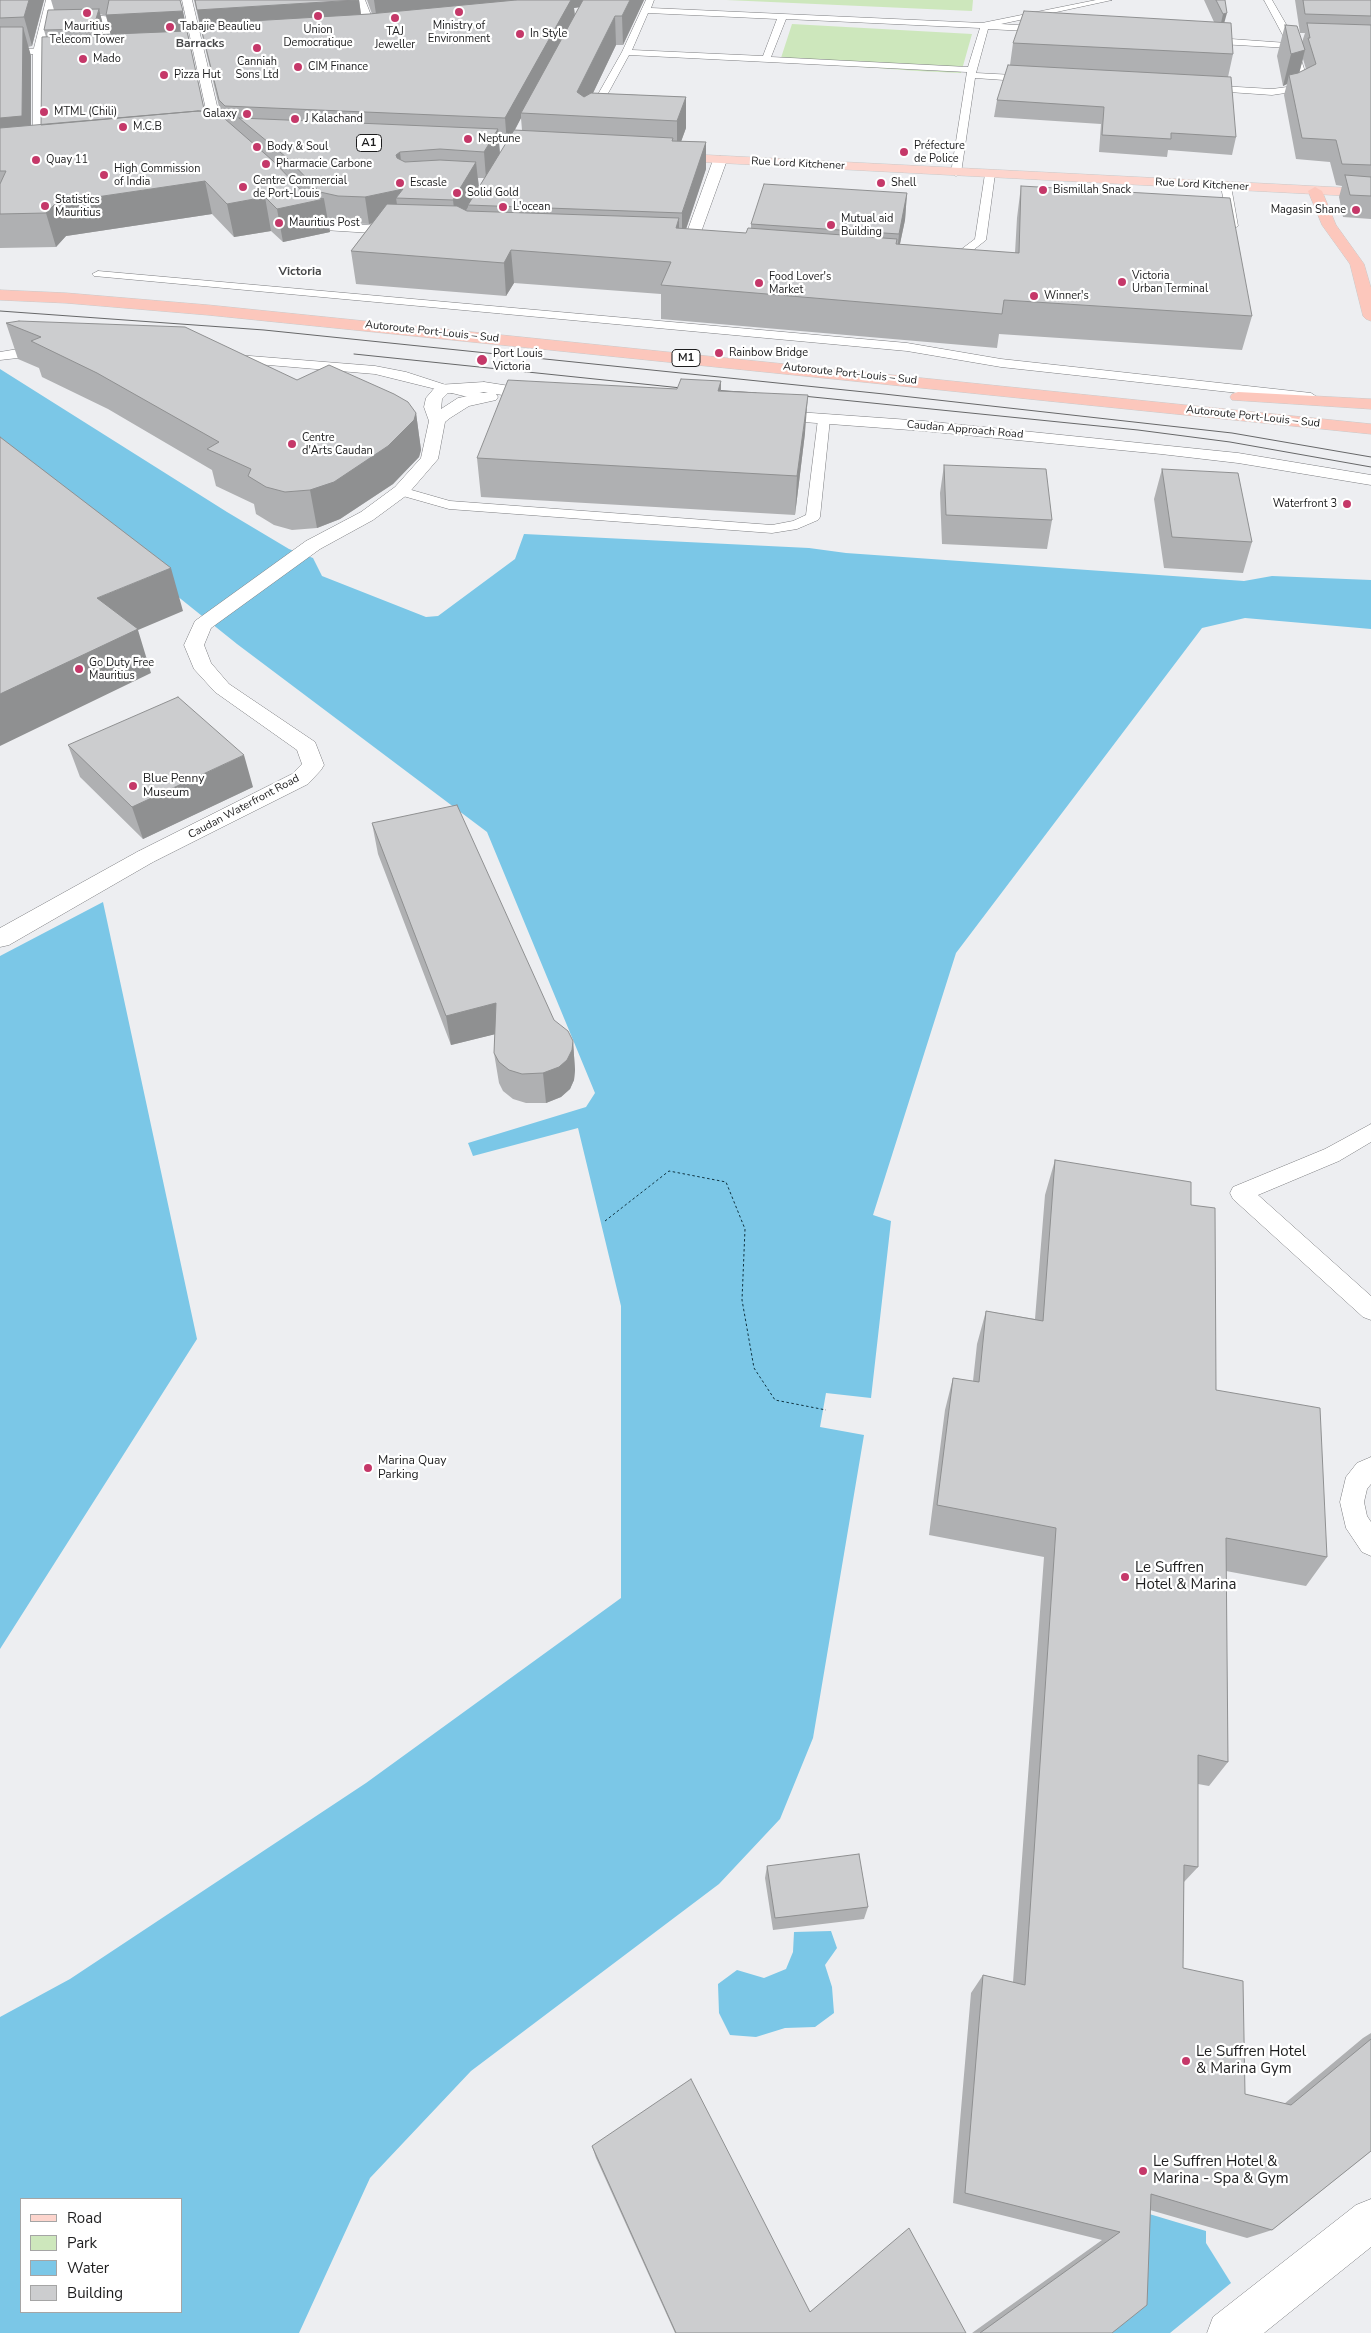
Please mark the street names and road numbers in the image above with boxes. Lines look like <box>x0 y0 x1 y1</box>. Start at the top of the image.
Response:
road number: A1 <box>356 134 382 152</box>
street label: Rue Lord Kitchener <box>751 155 845 173</box>
street label: Rue Lord Kitchener <box>1155 176 1249 194</box>
street label: Autoroute Port-Louis – Sud <box>364 318 500 346</box>
road number: M1 <box>672 349 700 366</box>
street label: Autoroute Port-Louis – Sud <box>782 360 918 388</box>
street label: Autoroute Port-Louis – Sud <box>1185 403 1321 431</box>
street label: Caudan Approach Road <box>906 418 1024 442</box>
street label: Caudan Waterfront Road <box>186 772 302 842</box>

